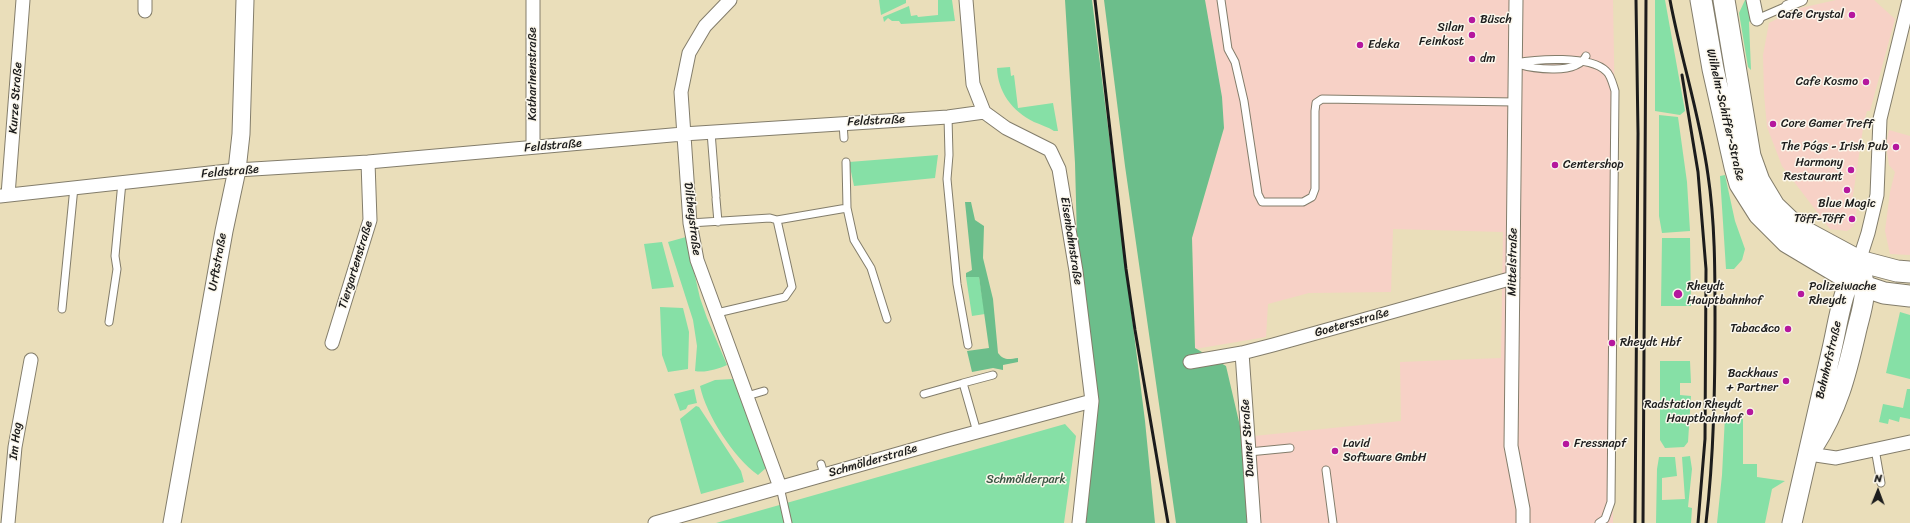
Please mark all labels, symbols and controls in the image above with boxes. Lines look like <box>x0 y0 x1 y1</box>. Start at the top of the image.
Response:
place label: Cafe Crystal <box>1778 8 1844 22</box>
marker: Cafe Crystal <box>1847 10 1857 20</box>
place label: Büsch <box>1480 13 1512 27</box>
marker: Büsch <box>1467 15 1477 25</box>
place label: Silan Feinkost <box>1419 21 1464 49</box>
street label: Katharinenstraße <box>526 27 540 121</box>
marker: Silan Feinkost <box>1467 30 1477 40</box>
place label: Edeka <box>1368 38 1400 52</box>
marker: Edeka <box>1355 40 1365 50</box>
street label: Wilhelm-Schiffer-Straße <box>1703 47 1747 183</box>
place label: dm <box>1480 52 1496 66</box>
marker: dm <box>1467 54 1477 64</box>
street label: Kurze Straße <box>6 62 26 134</box>
place label: Cafe Kosmo <box>1796 75 1858 89</box>
marker: Cafe Kosmo <box>1861 77 1871 87</box>
street label: Feldstraße <box>847 112 905 130</box>
place label: Core Gamer Treff <box>1781 117 1873 131</box>
marker: Core Gamer Treff <box>1768 119 1778 129</box>
street label: Feldstraße <box>524 136 582 156</box>
place label: The Pógs - Irish Pub <box>1781 140 1888 154</box>
marker: The Pógs - Irish Pub <box>1891 142 1901 152</box>
place label: Harmony Restaurant <box>1784 156 1843 184</box>
place label: Centershop <box>1563 158 1624 172</box>
marker: Centershop <box>1550 160 1560 170</box>
street label: Feldstraße <box>201 162 259 182</box>
marker: Harmony Restaurant <box>1846 165 1856 175</box>
street label: Diltheystraße <box>680 182 704 256</box>
marker: Blue Magic <box>1842 185 1852 195</box>
street label: Eisenbahnstraße <box>1057 196 1085 286</box>
place label: Blue Magic <box>1818 197 1876 211</box>
place label: Töff-Töff <box>1794 212 1844 226</box>
marker: Töff-Töff <box>1847 214 1857 224</box>
street label: Tiergartenstraße <box>336 219 376 311</box>
street label: Mittelstraße <box>1505 228 1521 296</box>
street label: Urftstraße <box>206 232 230 292</box>
place label: Rheydt Hauptbahnhof <box>1687 280 1762 308</box>
place label: Polizeiwache Rheydt <box>1809 280 1876 308</box>
marker: Rheydt Hauptbahnhof <box>1672 288 1684 300</box>
marker: Polizeiwache Rheydt <box>1796 289 1806 299</box>
street label: Goetersstraße <box>1313 305 1391 341</box>
street label: Bahnhofstraße <box>1813 320 1845 400</box>
place label: Tabac&co <box>1730 322 1780 336</box>
marker: Tabac&co <box>1783 324 1793 334</box>
place label: Rheydt Hbf <box>1620 336 1681 350</box>
marker: Rheydt Hbf <box>1607 338 1617 348</box>
place label: Backhaus + Partner <box>1726 367 1778 395</box>
marker: Backhaus + Partner <box>1781 376 1791 386</box>
place label: Radstation Rheydt Hauptbahnhof <box>1644 398 1742 426</box>
street label: Dauner Straße <box>1238 399 1258 477</box>
marker: Radstation Rheydt Hauptbahnhof <box>1745 407 1755 417</box>
street label: Im Hag <box>7 421 25 461</box>
place label: Lavid Software GmbH <box>1343 437 1426 465</box>
place label: Fressnapf <box>1574 437 1626 451</box>
marker: Fressnapf <box>1561 439 1571 449</box>
street label: Schmölderstraße <box>827 441 919 481</box>
marker: Lavid Software GmbH <box>1330 446 1340 456</box>
text: N <box>1874 469 1882 488</box>
north arrow <box>1858 471 1898 511</box>
park label: Schmölderpark <box>986 473 1066 487</box>

